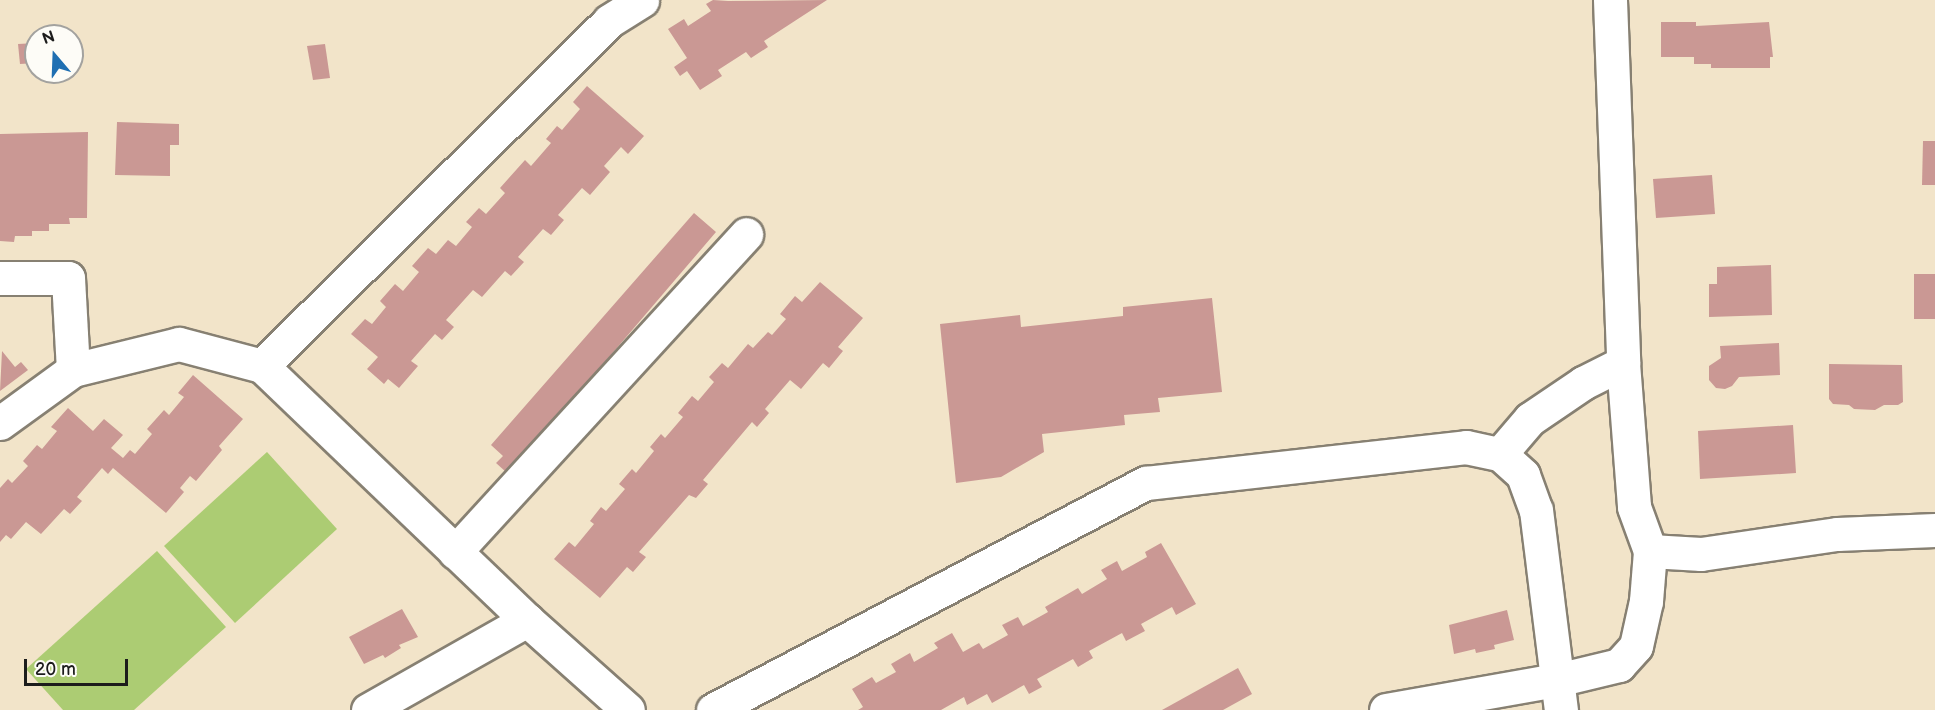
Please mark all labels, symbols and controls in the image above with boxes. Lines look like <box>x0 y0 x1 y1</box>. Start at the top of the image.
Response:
north arrow <box>24 24 84 84</box>
text: N <box>40 27 57 49</box>
scale bar <box>27 647 130 685</box>
text: 20 m <box>35 659 76 680</box>

